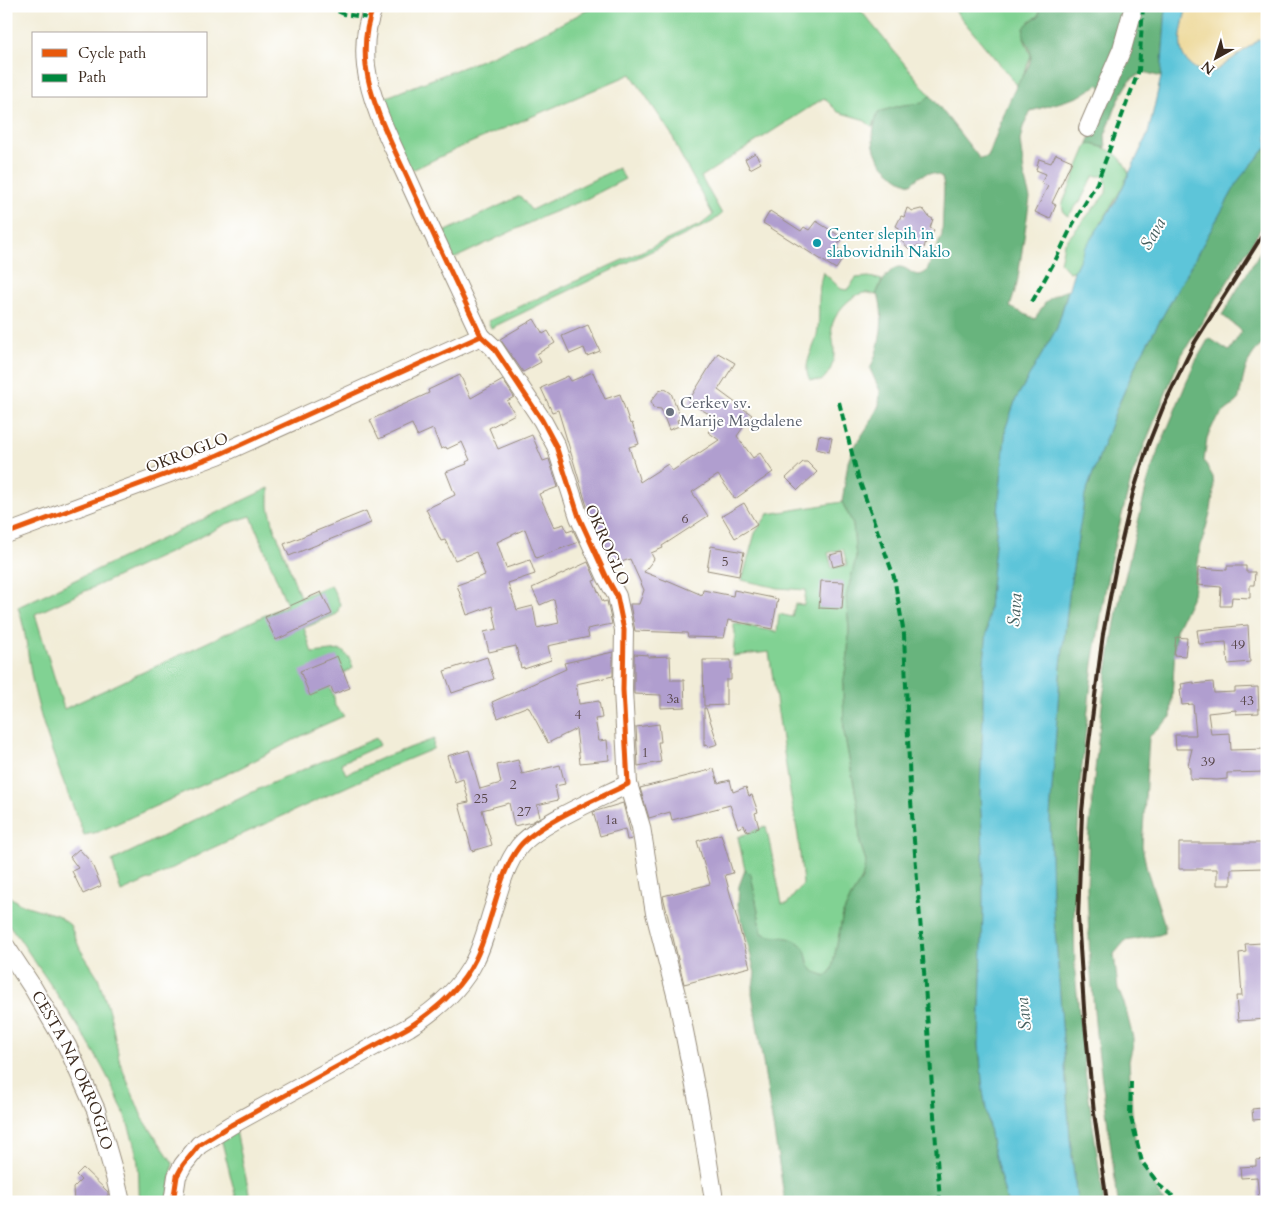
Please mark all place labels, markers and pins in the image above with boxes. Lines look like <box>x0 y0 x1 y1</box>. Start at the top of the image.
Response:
place label: Center slepih in slabovidnih Naklo <box>827 223 951 263</box>
marker: Center slepih in slabovidnih Naklo <box>811 237 823 249</box>
place label: Cerkev sv. Marije Magdalene <box>680 392 802 432</box>
marker: Cerkev sv. Marije Magdalene <box>664 406 676 418</box>

